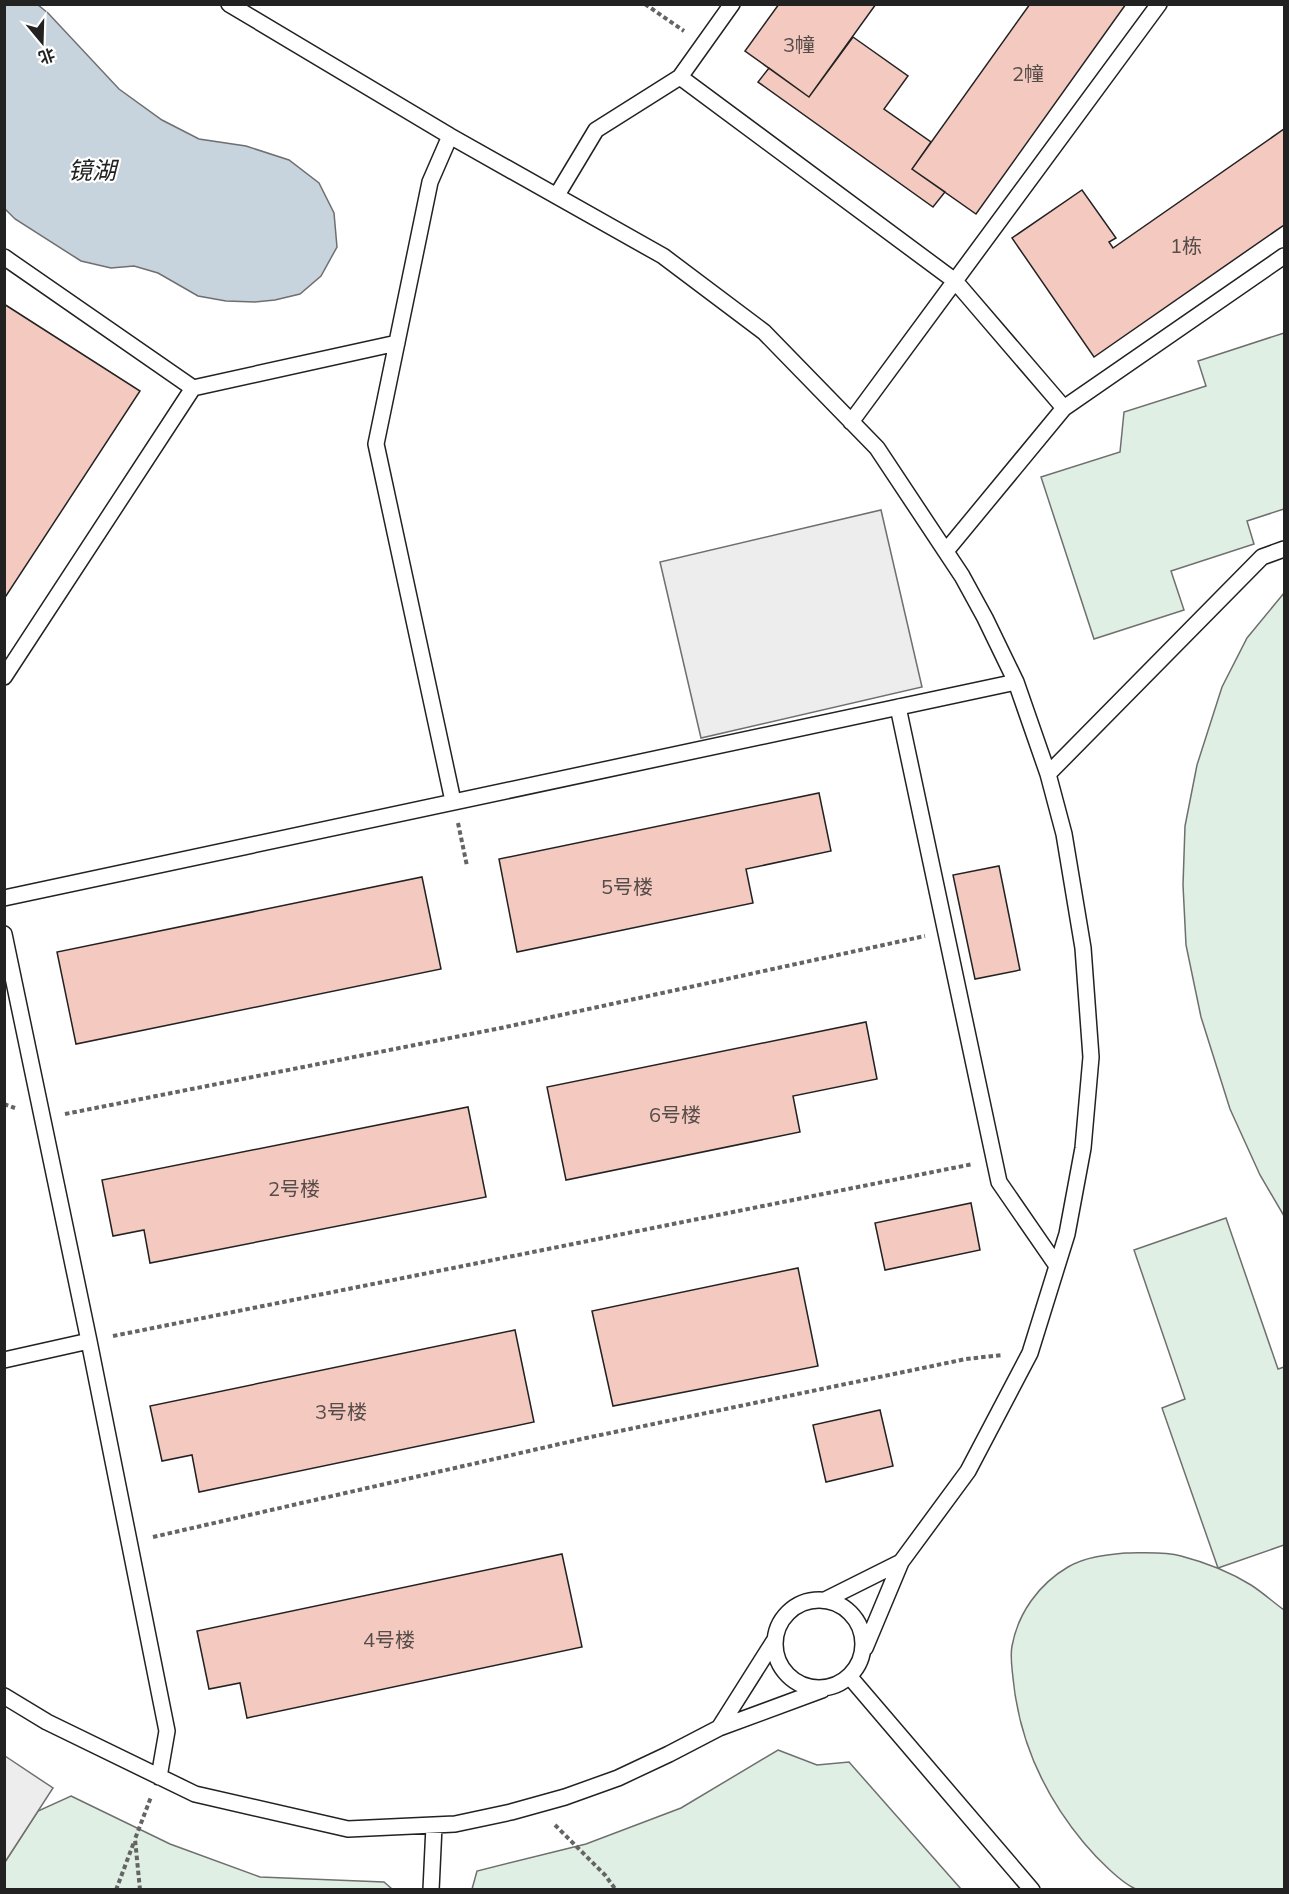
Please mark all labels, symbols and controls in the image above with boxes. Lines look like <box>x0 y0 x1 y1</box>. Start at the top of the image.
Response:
north arrow <box>12 12 72 72</box>
house number: 3幢 <box>783 32 815 57</box>
text: 北 <box>36 44 58 68</box>
house number: 2幢 <box>1012 61 1044 86</box>
water label: 镜湖 <box>68 155 120 185</box>
house number: 1栋 <box>1170 233 1202 258</box>
house number: 5号楼 <box>601 874 653 899</box>
house number: 6号楼 <box>649 1102 701 1127</box>
house number: 2号楼 <box>268 1176 320 1201</box>
house number: 3号楼 <box>315 1399 367 1424</box>
house number: 4号楼 <box>363 1627 415 1652</box>

